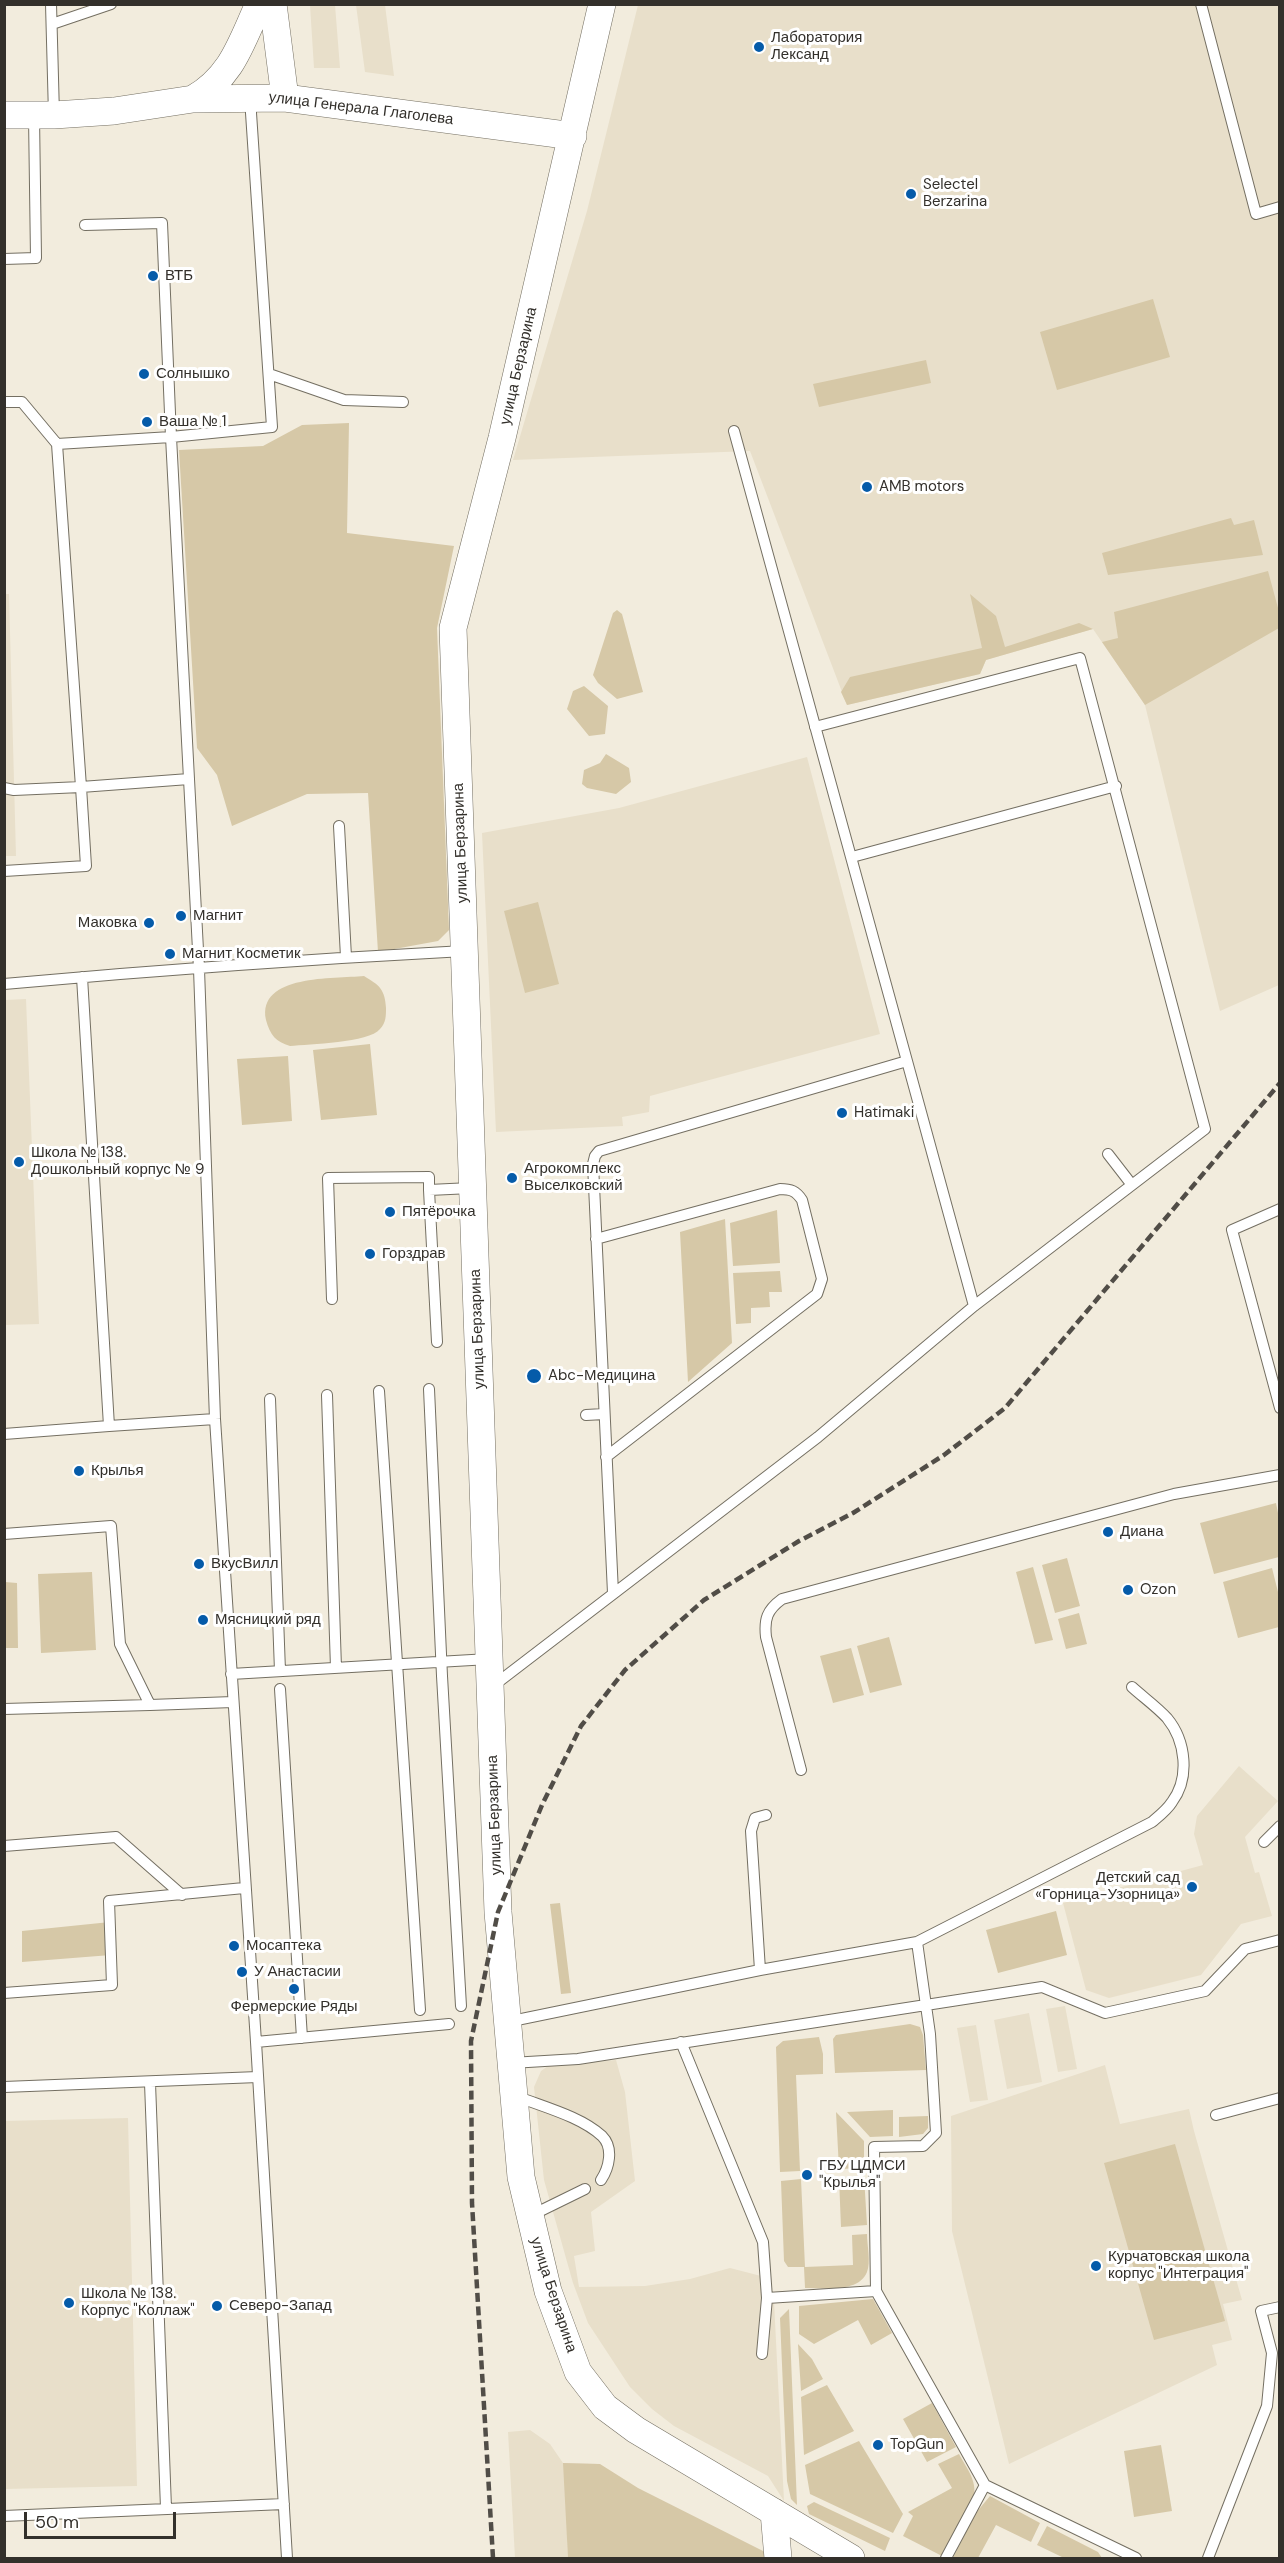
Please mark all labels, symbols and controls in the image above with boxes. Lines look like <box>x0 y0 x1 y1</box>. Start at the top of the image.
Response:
place label: Лаборатория Лександ <box>771 29 862 64</box>
marker: Лаборатория Лександ <box>752 40 766 54</box>
street label: улица Генерала Глаголева <box>268 89 454 129</box>
place label: Selectel Berzarina <box>923 176 987 211</box>
marker: Selectel Berzarina <box>904 187 918 201</box>
place label: ВТБ <box>165 267 193 285</box>
marker: ВТБ <box>146 269 160 283</box>
street label: улица Берзарина <box>497 305 541 427</box>
place label: Солнышко <box>156 365 230 383</box>
marker: Солнышко <box>137 367 151 381</box>
place label: Ваша № 1 <box>159 413 226 431</box>
marker: Ваша № 1 <box>140 415 154 429</box>
place label: AMB motors <box>879 478 964 496</box>
marker: AMB motors <box>860 480 874 494</box>
street label: улица Берзарина <box>450 783 472 903</box>
place label: Магнит <box>193 907 243 925</box>
marker: Магнит <box>174 909 188 923</box>
place label: Маковка <box>78 914 137 932</box>
marker: Маковка <box>142 916 156 930</box>
place label: Магнит Косметик <box>182 945 301 963</box>
marker: Магнит Косметик <box>163 947 177 961</box>
place label: Hatimaki <box>854 1104 914 1122</box>
marker: Hatimaki <box>835 1106 849 1120</box>
place label: Школа № 138. Дошкольный корпус № 9 <box>31 1144 204 1179</box>
marker: Школа № 138. Дошкольный корпус № 9 <box>12 1155 26 1169</box>
place label: Агрокомплекс Выселковский <box>524 1160 623 1195</box>
marker: Агрокомплекс Выселковский <box>505 1171 519 1185</box>
place label: Пятёрочка <box>402 1203 476 1221</box>
marker: Пятёрочка <box>383 1205 397 1219</box>
place label: Горздрав <box>382 1245 446 1263</box>
marker: Горздрав <box>363 1247 377 1261</box>
street label: улица Берзарина <box>467 1269 489 1389</box>
marker: Abc-Медицина <box>525 1367 543 1385</box>
place label: Abc-Медицина <box>548 1367 655 1385</box>
place label: Крылья <box>91 1462 144 1480</box>
marker: Крылья <box>72 1464 86 1478</box>
place label: Диана <box>1120 1523 1164 1541</box>
marker: Диана <box>1101 1525 1115 1539</box>
place label: ВкусВилл <box>211 1555 278 1573</box>
marker: ВкусВилл <box>192 1557 206 1571</box>
place label: Ozon <box>1140 1581 1176 1599</box>
marker: Ozon <box>1121 1583 1135 1597</box>
place label: Мясницкий ряд <box>215 1611 321 1629</box>
marker: Мясницкий ряд <box>196 1613 210 1627</box>
street label: улица Берзарина <box>484 1755 506 1875</box>
place label: Детский сад «Горница-Узорница» <box>1035 1869 1180 1904</box>
marker: Детский сад «Горница-Узорница» <box>1185 1880 1199 1894</box>
place label: Мосаптека <box>246 1937 321 1955</box>
marker: Мосаптека <box>227 1939 241 1953</box>
place label: У Анастасии <box>254 1963 341 1981</box>
marker: У Анастасии <box>235 1965 249 1979</box>
marker: Фермерские Ряды <box>287 1982 301 1996</box>
place label: Фермерские Ряды <box>230 1998 358 2016</box>
place label: ГБУ ЦДМСИ "Крылья" <box>819 2157 906 2192</box>
marker: ГБУ ЦДМСИ "Крылья" <box>800 2168 814 2182</box>
street label: улица Берзарина <box>526 2235 580 2355</box>
place label: Курчатовская школа корпус "Интеграция" <box>1108 2248 1249 2283</box>
marker: Курчатовская школа корпус "Интеграция" <box>1089 2259 1103 2273</box>
place label: Школа № 138. Корпус "Коллаж" <box>81 2285 195 2320</box>
marker: Школа № 138. Корпус "Коллаж" <box>62 2296 76 2310</box>
place label: Северо-Запад <box>229 2297 332 2315</box>
marker: Северо-Запад <box>210 2299 224 2313</box>
place label: TopGun <box>890 2436 944 2454</box>
marker: TopGun <box>871 2438 885 2452</box>
scale bar <box>27 2500 178 2538</box>
text: 50 m <box>35 2510 79 2534</box>

